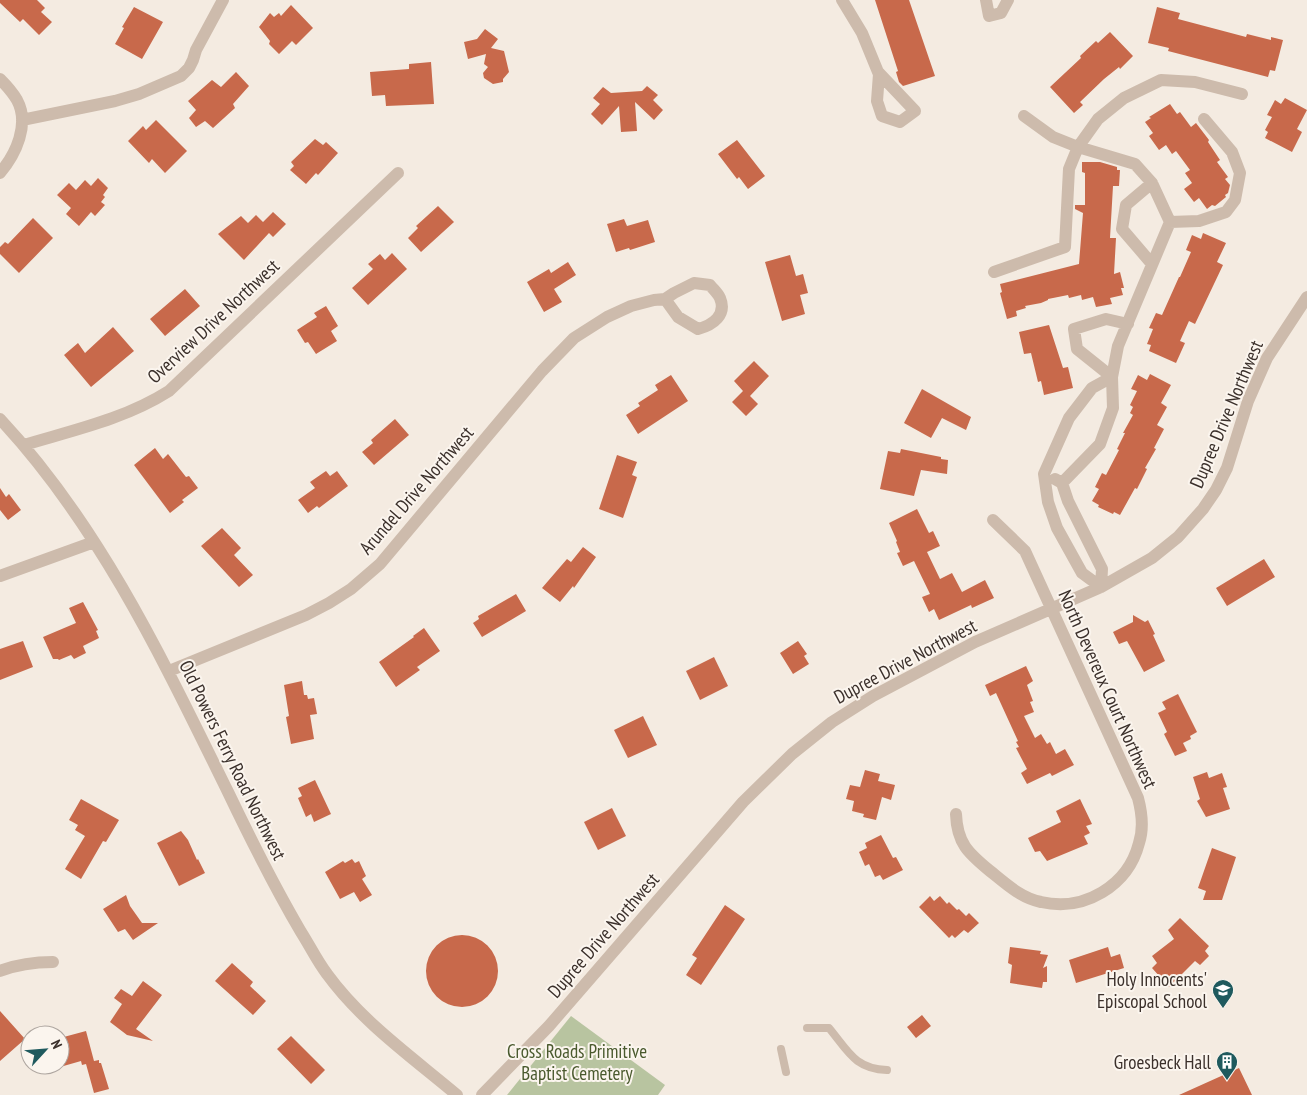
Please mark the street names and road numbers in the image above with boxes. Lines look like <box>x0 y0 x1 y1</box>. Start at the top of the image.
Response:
street label: Overview Drive Northwest <box>142 253 284 388</box>
street label: Dupree Drive Northwest <box>1184 336 1268 491</box>
street label: Arundel Drive Northwest <box>354 420 479 559</box>
street label: North Devereux Court Northwest <box>1053 586 1163 793</box>
street label: Dupree Drive Northwest <box>830 613 981 709</box>
street label: Old Powers Ferry Road Northwest <box>174 656 292 864</box>
street label: Dupree Drive Northwest <box>542 867 664 1003</box>

